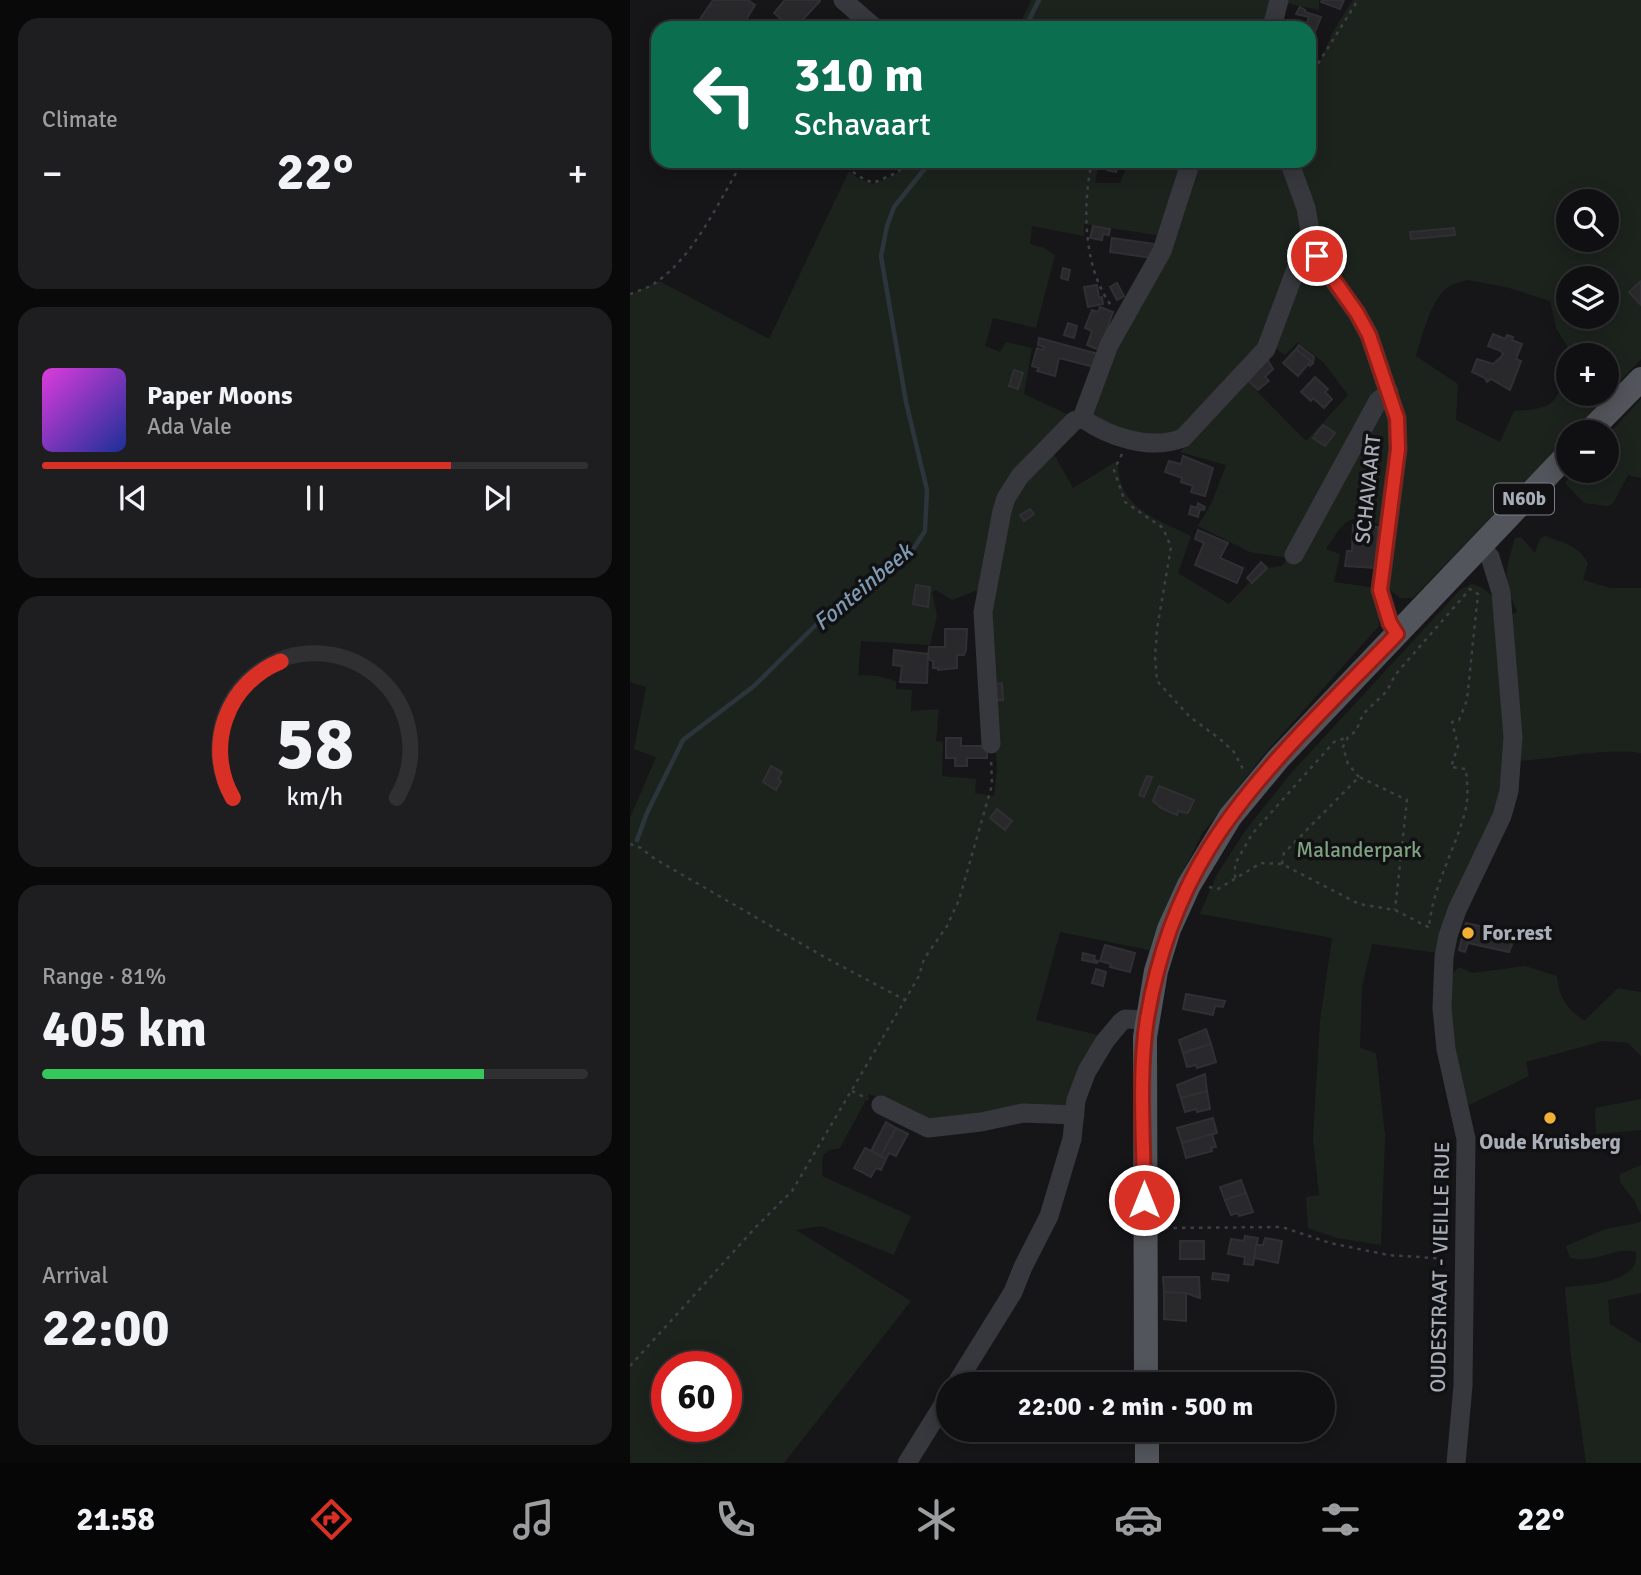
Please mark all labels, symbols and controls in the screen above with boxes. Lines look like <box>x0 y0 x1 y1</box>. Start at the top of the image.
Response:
text: 310 m <box>794 45 924 105</box>
icon: left <box>679 49 770 140</box>
text: Climate <box>42 105 118 134</box>
text: Schavaart <box>794 105 931 144</box>
text: 22° <box>277 140 353 204</box>
text: − <box>42 150 63 197</box>
text: + <box>567 150 588 197</box>
map controls <box>1556 189 1619 483</box>
button: search <box>1556 189 1619 252</box>
pin <box>1287 226 1347 286</box>
icon: arrive <box>1298 237 1336 275</box>
button: layers <box>1556 266 1619 329</box>
button: + <box>1556 343 1619 406</box>
text: Paper Moons <box>147 380 293 412</box>
text: Ada Vale <box>147 412 232 441</box>
button: − <box>1556 420 1619 483</box>
street label: SCHAVAART <box>1349 433 1387 545</box>
icon: previous <box>114 479 152 517</box>
icon: pause <box>296 479 334 517</box>
icon: next <box>478 479 516 517</box>
road number: N60b <box>1494 484 1554 514</box>
water label: Fonteinbeek <box>807 536 920 637</box>
text: 58 <box>276 700 354 789</box>
text: km/h <box>287 780 343 811</box>
park label: Malanderpark <box>1296 837 1422 863</box>
place label: For.rest <box>1482 920 1552 946</box>
marker: For.rest <box>1460 925 1476 941</box>
text: Range · 81% <box>42 962 166 991</box>
text: 405 km <box>42 997 207 1061</box>
marker: Oude Kruisberg <box>1542 1110 1558 1126</box>
place label: Oude Kruisberg <box>1479 1129 1621 1155</box>
street label: OUDESTRAAT - VIEILLE RUE <box>1425 1141 1455 1393</box>
position arrow <box>1107 1163 1181 1237</box>
text: Arrival <box>42 1261 108 1290</box>
text: 22:00 <box>42 1296 170 1360</box>
speed limit sign: 60 <box>651 1351 742 1442</box>
text: 22:00 · 2 min · 500 m <box>1018 1391 1253 1423</box>
icon: directions <box>307 1495 356 1544</box>
icon: music <box>509 1495 558 1544</box>
icon: phone <box>711 1495 760 1544</box>
icon: climate <box>912 1495 961 1544</box>
icon: car <box>1114 1495 1163 1544</box>
icon: filters <box>1316 1495 1365 1544</box>
text: 21:58 <box>76 1500 155 1539</box>
text: 22° <box>1517 1500 1565 1539</box>

